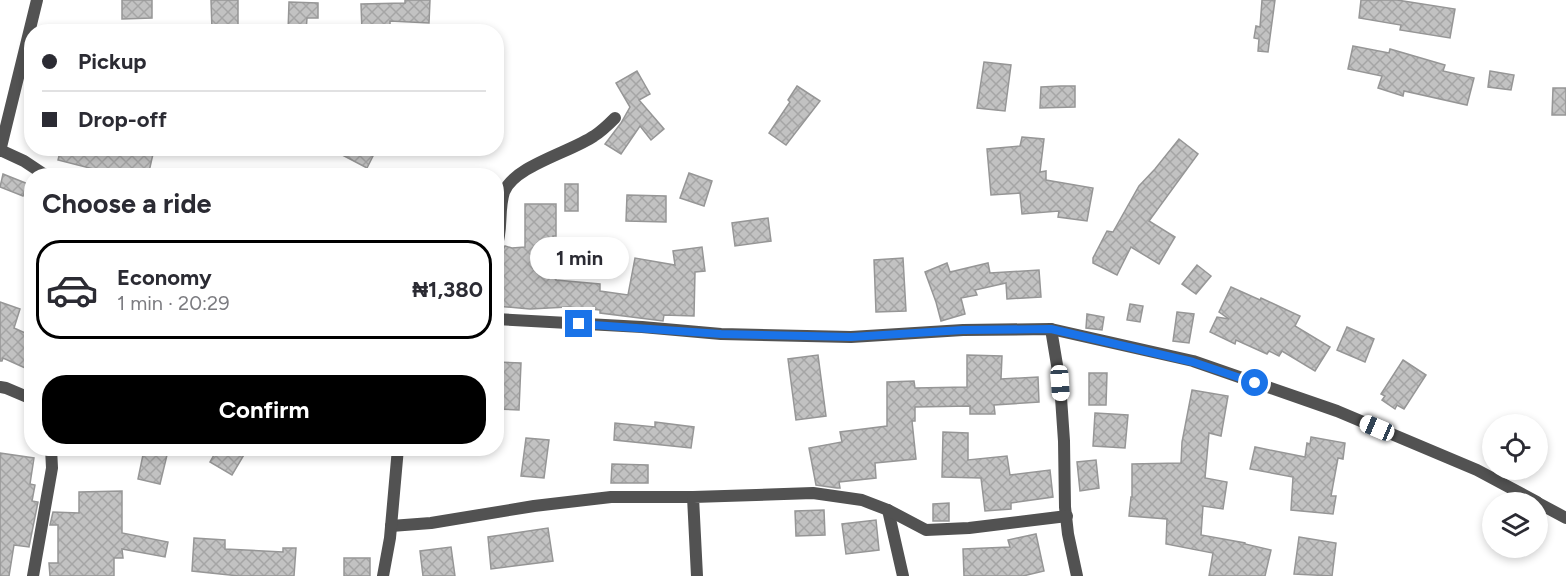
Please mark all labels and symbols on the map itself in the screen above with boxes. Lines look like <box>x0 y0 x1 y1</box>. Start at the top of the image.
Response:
callout: 1 min <box>530 237 628 279</box>
route end <box>565 310 592 337</box>
car <box>1050 364 1070 402</box>
route start <box>1241 369 1268 396</box>
car <box>1357 413 1397 443</box>

